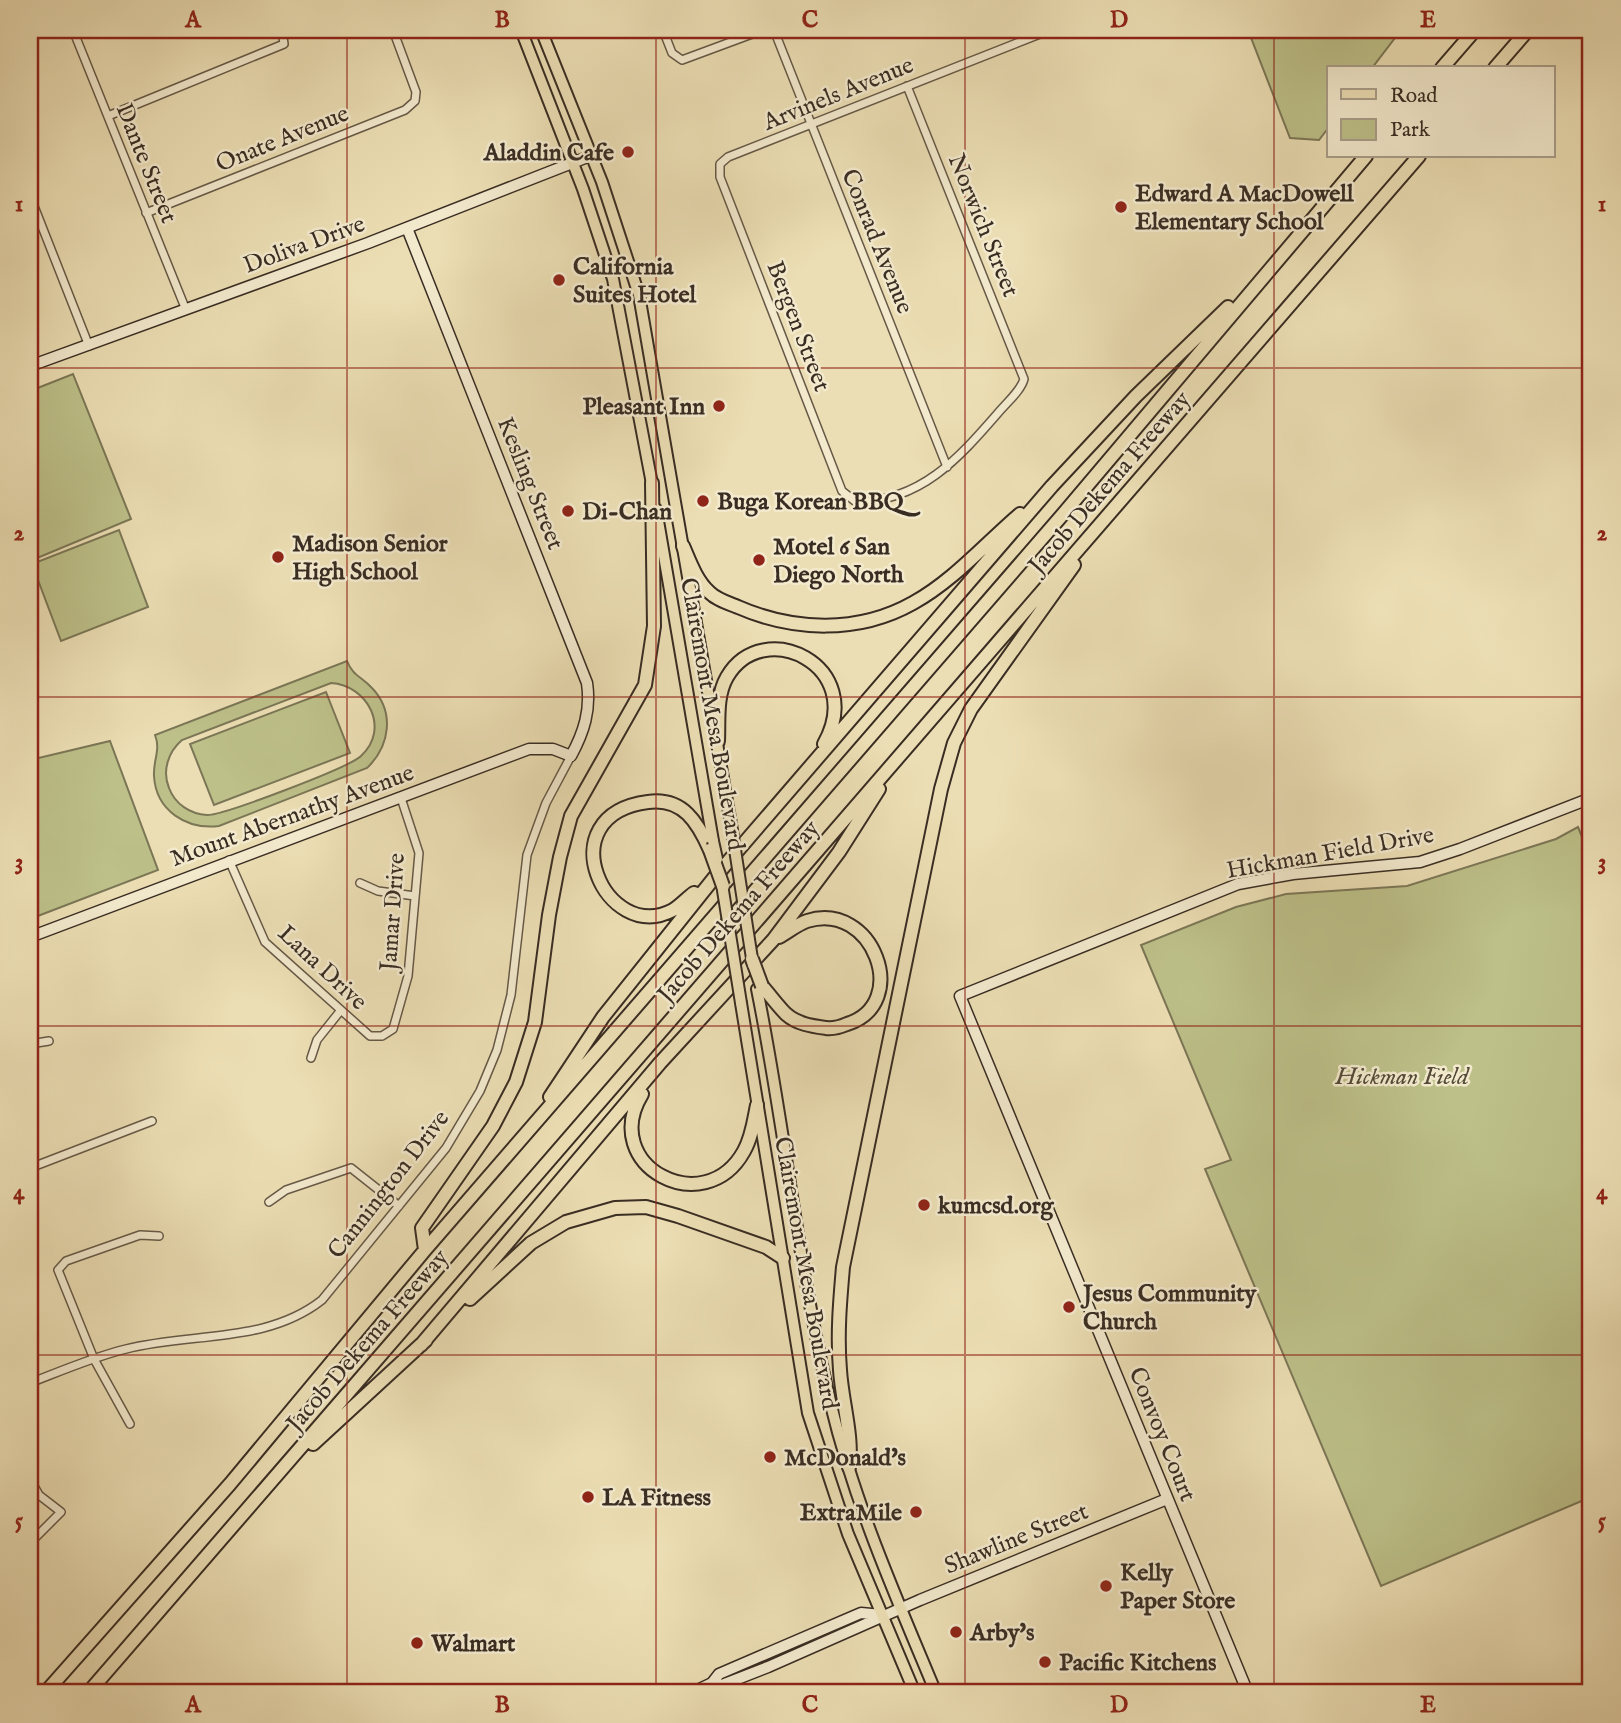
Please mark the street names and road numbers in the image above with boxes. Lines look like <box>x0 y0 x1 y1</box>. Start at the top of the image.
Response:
street label: Arvinels Avenue <box>758 50 918 139</box>
street label: Dante Street <box>108 99 184 228</box>
street label: Onate Avenue <box>211 99 354 180</box>
street label: Norwich Street <box>940 149 1025 302</box>
street label: Conrad Avenue <box>834 165 920 318</box>
street label: Doliva Drive <box>240 209 370 282</box>
street label: Bergen Street <box>759 257 837 396</box>
street label: Jacob Dekema Freeway <box>1020 385 1198 583</box>
street label: Kesling Street <box>489 413 570 554</box>
street label: Clairemont Mesa Boulevard <box>672 575 751 853</box>
street label: Mount Abernathy Avenue <box>166 758 419 875</box>
street label: Jacob Dekema Freeway <box>649 814 827 1012</box>
street label: Hickman Field Drive <box>1224 820 1436 887</box>
street label: Jamar Drive <box>374 852 413 975</box>
street label: Lana Drive <box>271 919 373 1018</box>
street label: Cannington Drive <box>321 1104 457 1266</box>
street label: Clairemont Mesa Boulevard <box>766 1134 845 1412</box>
street label: Jacob Dekema Freeway <box>278 1243 456 1441</box>
street label: Convoy Court <box>1121 1363 1203 1506</box>
street label: Shawline Street <box>940 1496 1093 1582</box>

